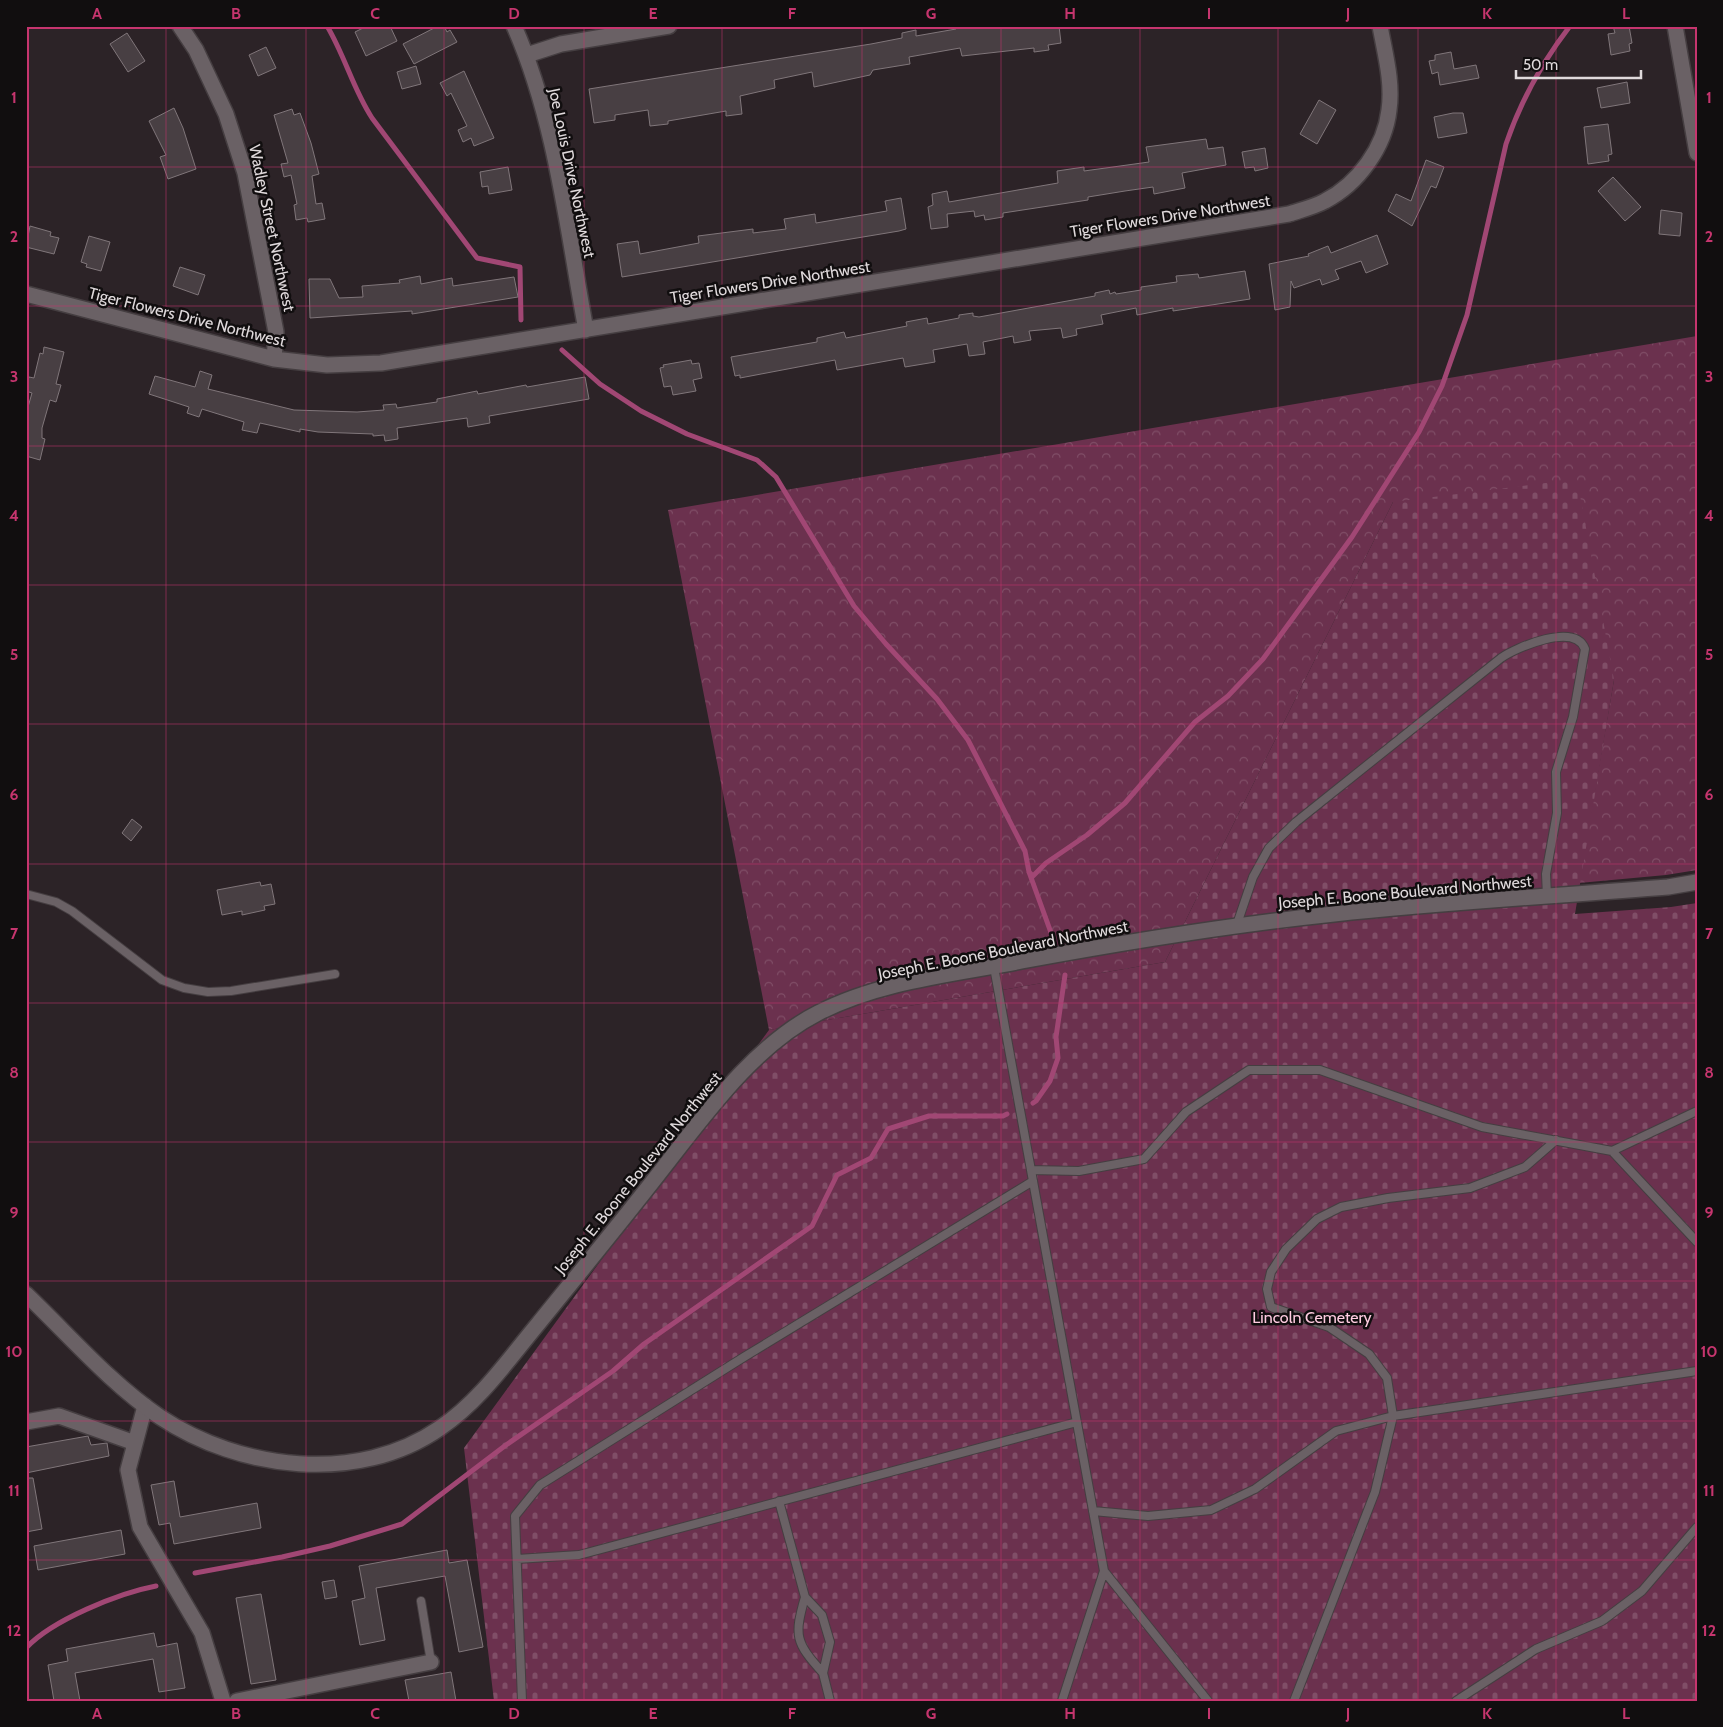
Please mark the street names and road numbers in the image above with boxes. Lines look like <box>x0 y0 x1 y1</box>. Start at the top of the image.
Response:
street label: Joe Louis Drive Northwest <box>544 85 599 260</box>
street label: Wadley Street Northwest <box>245 143 299 314</box>
street label: Tiger Flowers Drive Northwest <box>1069 191 1272 241</box>
street label: Tiger Flowers Drive Northwest <box>669 257 872 307</box>
street label: Tiger Flowers Drive Northwest <box>86 283 288 351</box>
street label: Joseph E. Boone Boulevard Northwest <box>1277 871 1533 913</box>
street label: Joseph E. Boone Boulevard Northwest <box>875 916 1130 984</box>
street label: Joseph E. Boone Boulevard Northwest <box>550 1068 726 1279</box>

